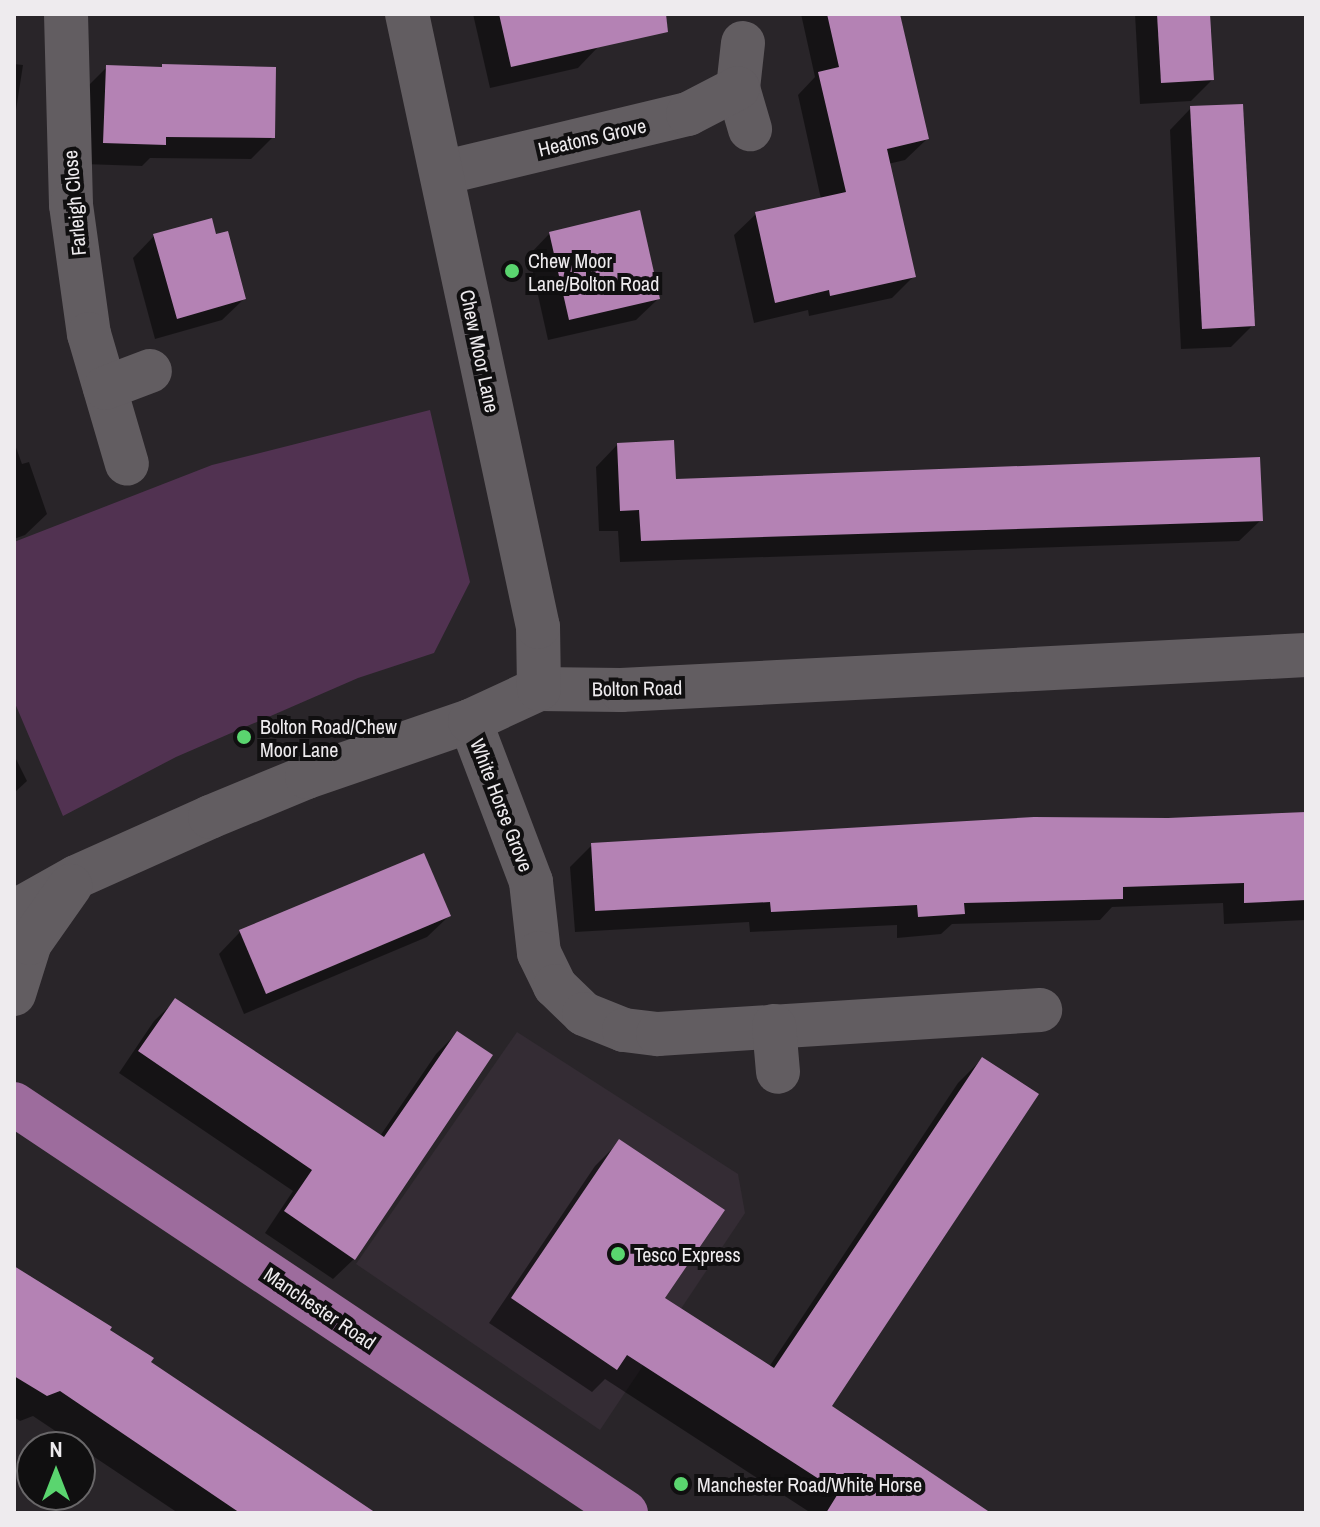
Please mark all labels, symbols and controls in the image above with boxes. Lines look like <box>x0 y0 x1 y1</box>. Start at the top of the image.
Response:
street label: Heatons Grove <box>536 113 648 161</box>
street label: Farleigh Close <box>57 149 91 257</box>
place label: Chew Moor Lane/Bolton Road <box>528 248 659 295</box>
marker: Chew Moor Lane/Bolton Road <box>503 262 521 280</box>
street label: Chew Moor Lane <box>455 287 505 415</box>
street label: Bolton Road <box>592 675 682 701</box>
place label: Bolton Road/Chew Moor Lane <box>260 714 397 761</box>
marker: Bolton Road/Chew Moor Lane <box>235 728 253 746</box>
street label: White Horse Grove <box>466 735 538 875</box>
place label: Tesco Express <box>634 1242 741 1266</box>
marker: Tesco Express <box>609 1245 627 1263</box>
street label: Manchester Road <box>260 1262 380 1354</box>
north arrow <box>16 1431 96 1511</box>
text: N <box>49 1434 63 1464</box>
place label: Manchester Road/White Horse <box>697 1472 922 1496</box>
marker: Manchester Road/White Horse <box>672 1475 690 1493</box>

